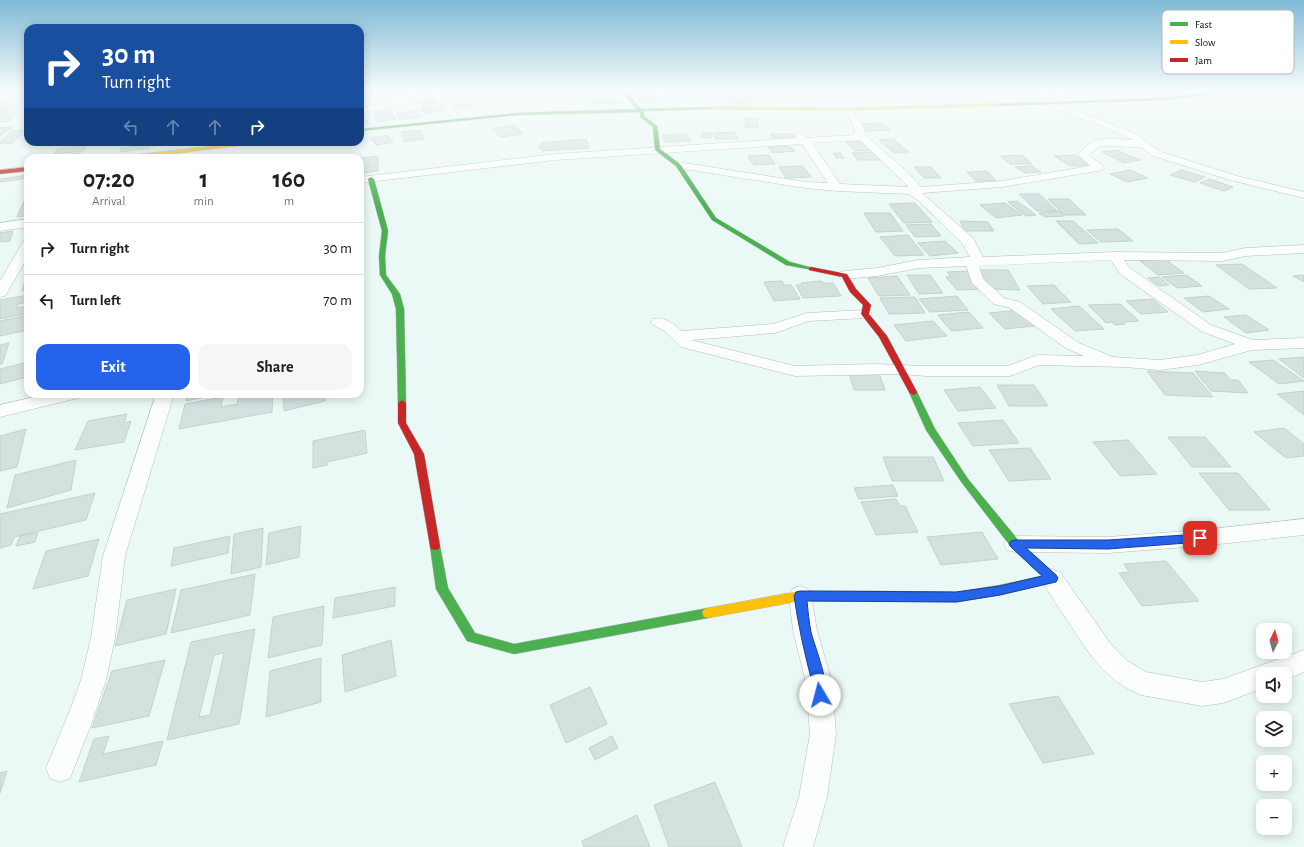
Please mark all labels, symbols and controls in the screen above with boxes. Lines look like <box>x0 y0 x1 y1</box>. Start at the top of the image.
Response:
legend <box>1162 10 1294 74</box>
text: Fast <box>1195 19 1213 30</box>
text: Slow <box>1195 37 1216 48</box>
icon: right <box>36 40 88 92</box>
text: 30 m <box>102 41 155 69</box>
text: Jam <box>1195 55 1212 66</box>
text: Turn right <box>102 74 171 92</box>
icon: left <box>120 116 142 138</box>
icon: ahead <box>162 116 184 138</box>
icon: ahead <box>204 116 226 138</box>
icon: right <box>246 116 268 138</box>
text: 07:20 <box>83 168 135 192</box>
text: 1 <box>199 168 208 192</box>
text: 160 <box>273 168 305 192</box>
text: Arrival <box>92 195 126 208</box>
text: min <box>194 195 214 208</box>
text: m <box>284 195 294 208</box>
icon: right <box>36 238 58 260</box>
text: Turn right <box>70 241 129 256</box>
text: 30 m <box>323 241 352 256</box>
icon: left <box>36 290 58 312</box>
text: Turn left <box>70 293 121 308</box>
text: 70 m <box>323 293 352 308</box>
button: Exit <box>36 344 190 390</box>
button: Share <box>198 344 352 390</box>
pin <box>1183 521 1217 555</box>
icon: arrive <box>1189 527 1211 549</box>
north arrow <box>1256 623 1292 659</box>
map controls <box>1256 623 1292 835</box>
button: sound <box>1256 667 1292 703</box>
position arrow <box>799 674 841 716</box>
button: layers <box>1256 711 1292 747</box>
button: + <box>1256 755 1292 791</box>
button: − <box>1256 799 1292 835</box>

